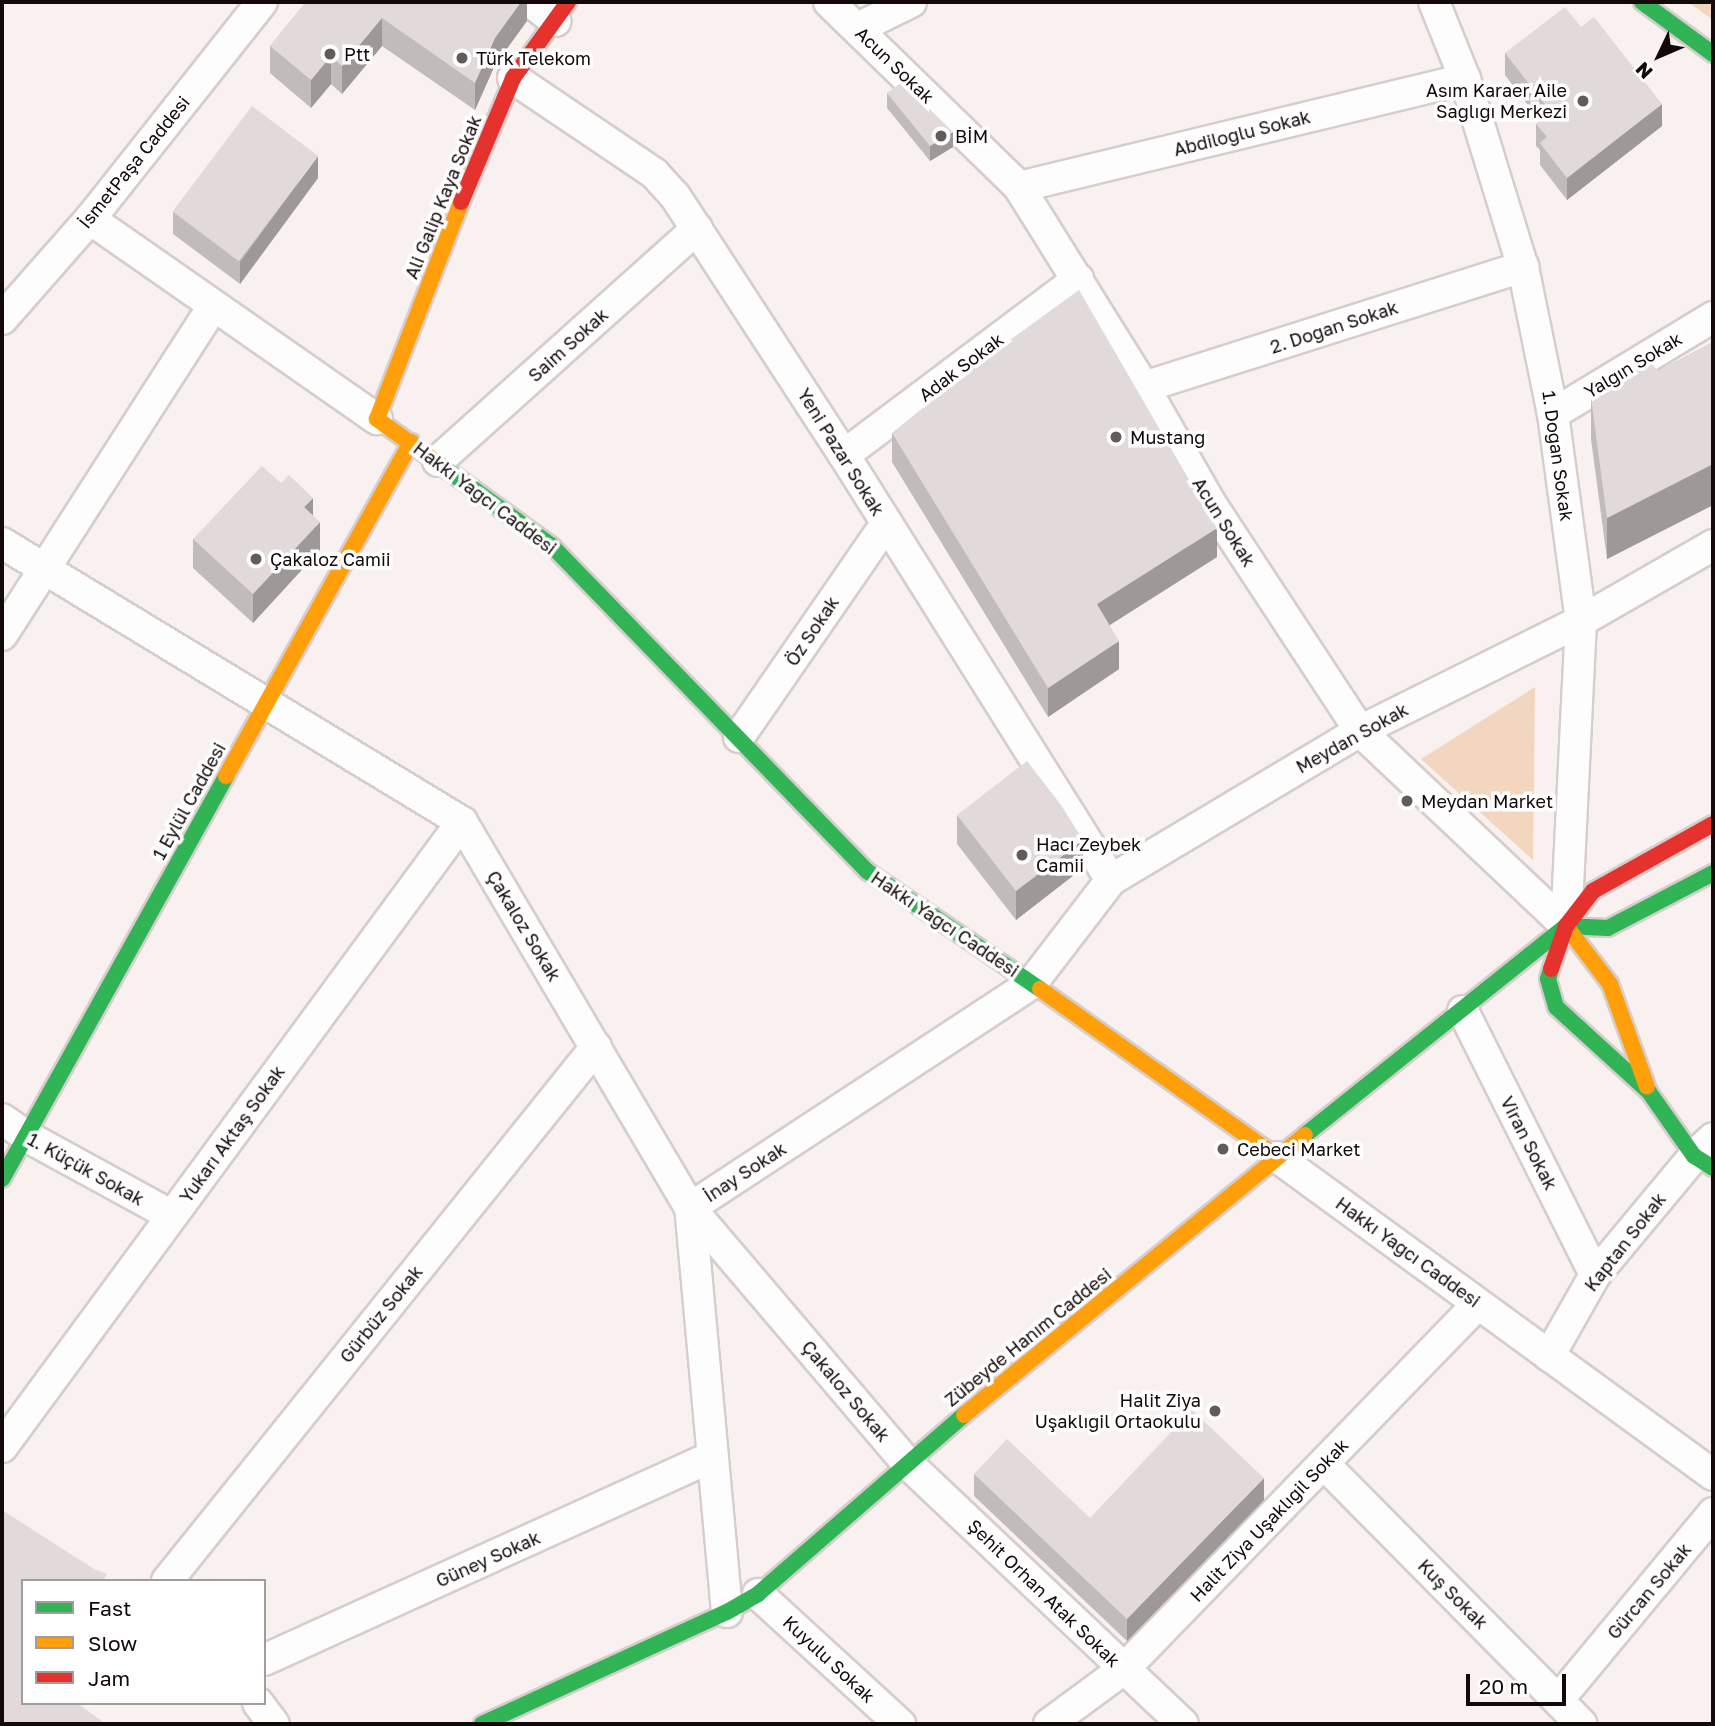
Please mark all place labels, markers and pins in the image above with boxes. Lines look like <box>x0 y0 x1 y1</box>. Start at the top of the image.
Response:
place label: Ptt <box>344 43 370 65</box>
marker: Ptt <box>322 46 338 62</box>
place label: Türk Telekom <box>476 47 591 69</box>
marker: Türk Telekom <box>454 50 470 66</box>
place label: Asım Karaer Aile Sağlığı Merkezi <box>1426 80 1567 122</box>
marker: Asım Karaer Aile Sağlığı Merkezi <box>1573 91 1593 111</box>
place label: BİM <box>955 125 988 147</box>
marker: BİM <box>933 128 949 144</box>
place label: Mustang <box>1130 426 1205 448</box>
marker: Mustang <box>1108 429 1124 445</box>
place label: Çakaloz Camii <box>270 548 391 570</box>
marker: Çakaloz Camii <box>248 551 264 567</box>
place label: Meydan Market <box>1421 790 1553 812</box>
marker: Meydan Market <box>1399 793 1415 809</box>
place label: Hacı Zeybek Camii <box>1036 834 1141 876</box>
marker: Hacı Zeybek Camii <box>1014 847 1030 863</box>
place label: Cebeci Market <box>1237 1138 1360 1160</box>
marker: Cebeci Market <box>1215 1141 1231 1157</box>
place label: Halit Ziya Uşaklıgil Ortaokulu <box>1035 1390 1201 1432</box>
marker: Halit Ziya Uşaklıgil Ortaokulu <box>1207 1403 1223 1419</box>

